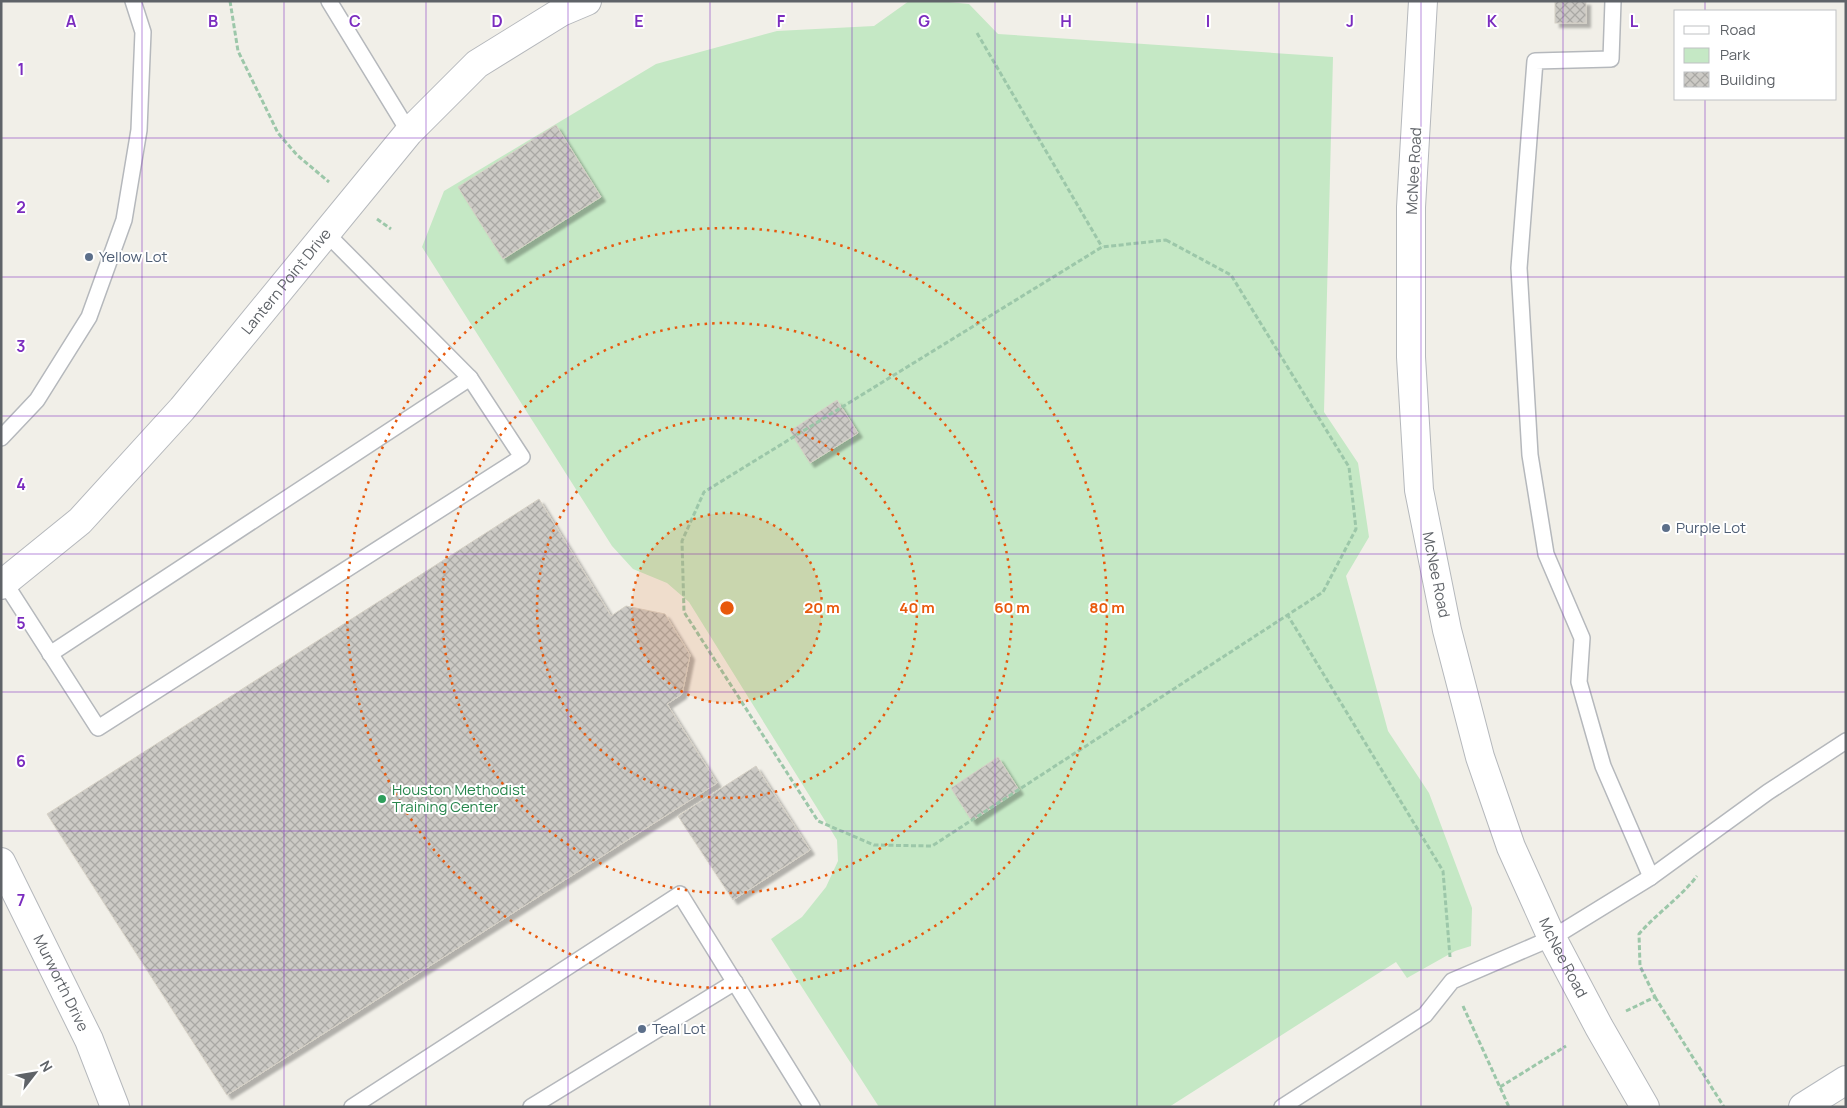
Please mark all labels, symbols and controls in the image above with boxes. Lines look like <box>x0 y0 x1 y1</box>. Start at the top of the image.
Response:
text: A <box>66 10 77 32</box>
text: B <box>208 10 218 32</box>
text: C <box>349 10 361 32</box>
text: D <box>491 10 503 32</box>
text: E <box>634 10 644 32</box>
text: F <box>777 10 786 32</box>
text: G <box>918 10 930 32</box>
text: H <box>1060 10 1072 32</box>
text: I <box>1206 10 1210 32</box>
text: J <box>1346 10 1354 32</box>
text: K <box>1487 10 1498 32</box>
text: L <box>1630 10 1639 32</box>
legend <box>1674 10 1837 100</box>
text: Road <box>1720 19 1756 40</box>
text: Park <box>1720 44 1750 65</box>
text: 1 <box>17 58 25 80</box>
text: Building <box>1720 69 1775 90</box>
street label: McNee Road <box>1401 127 1426 215</box>
text: 2 <box>16 196 26 218</box>
street label: Lantern Point Drive <box>236 224 336 339</box>
place label: Yellow Lot <box>99 246 168 267</box>
marker: Yellow Lot <box>83 251 95 263</box>
text: 3 <box>16 335 26 357</box>
text: 4 <box>16 473 26 495</box>
place label: Purple Lot <box>1676 517 1746 538</box>
marker: Purple Lot <box>1660 522 1672 534</box>
street label: McNee Road <box>1418 530 1455 620</box>
text: 20 m <box>804 597 840 618</box>
text: 40 m <box>899 597 935 618</box>
text: 60 m <box>994 597 1030 618</box>
text: 80 m <box>1089 597 1125 618</box>
centre of rings <box>718 599 736 617</box>
text: 5 <box>16 612 26 634</box>
text: 6 <box>16 750 26 772</box>
place label: Houston Methodist Training Center <box>392 779 526 817</box>
marker: Houston Methodist Training Center <box>376 793 388 805</box>
text: 7 <box>17 889 25 911</box>
street label: McNee Road <box>1534 914 1593 1001</box>
street label: Murworth Drive <box>28 931 94 1035</box>
place label: Teal Lot <box>652 1018 706 1039</box>
marker: Teal Lot <box>636 1023 648 1035</box>
north arrow <box>10 1048 60 1098</box>
text: N <box>36 1057 57 1075</box>

